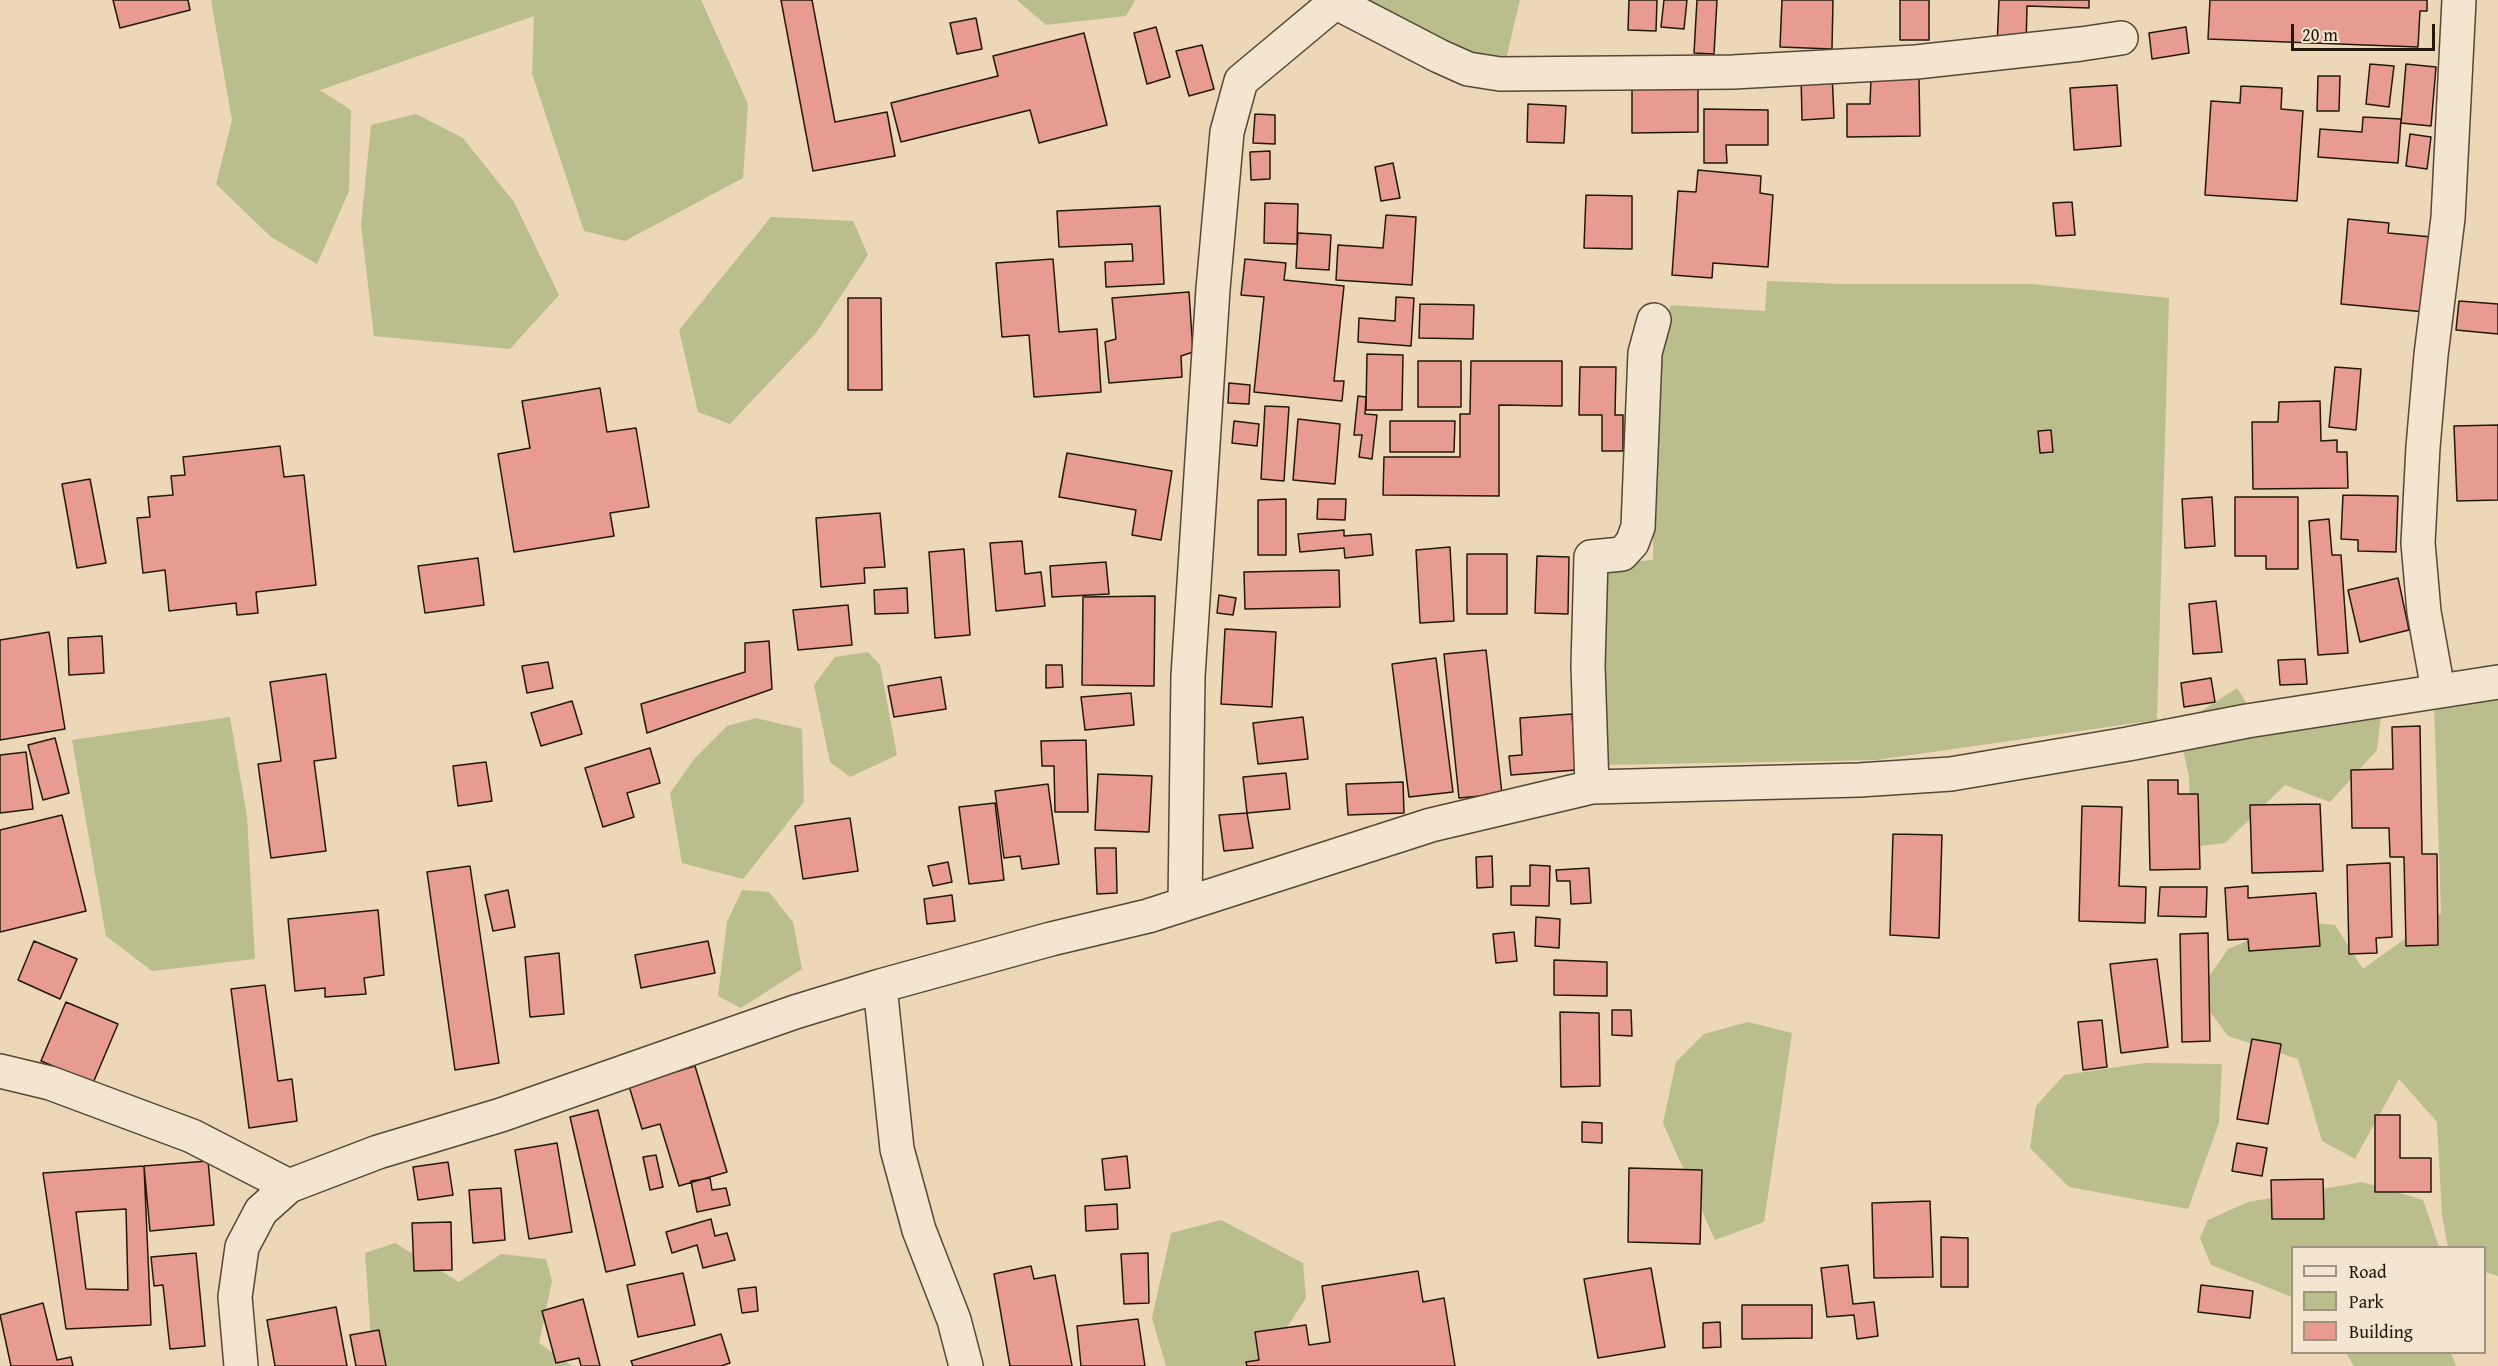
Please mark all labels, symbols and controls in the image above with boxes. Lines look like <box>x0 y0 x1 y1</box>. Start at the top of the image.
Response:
scale bar <box>2294 12 2438 50</box>
text: 20 m <box>2302 21 2338 48</box>
legend <box>2291 1246 2486 1354</box>
text: Road <box>2349 1258 2387 1285</box>
text: Park <box>2349 1288 2384 1315</box>
text: Building <box>2349 1318 2413 1345</box>

